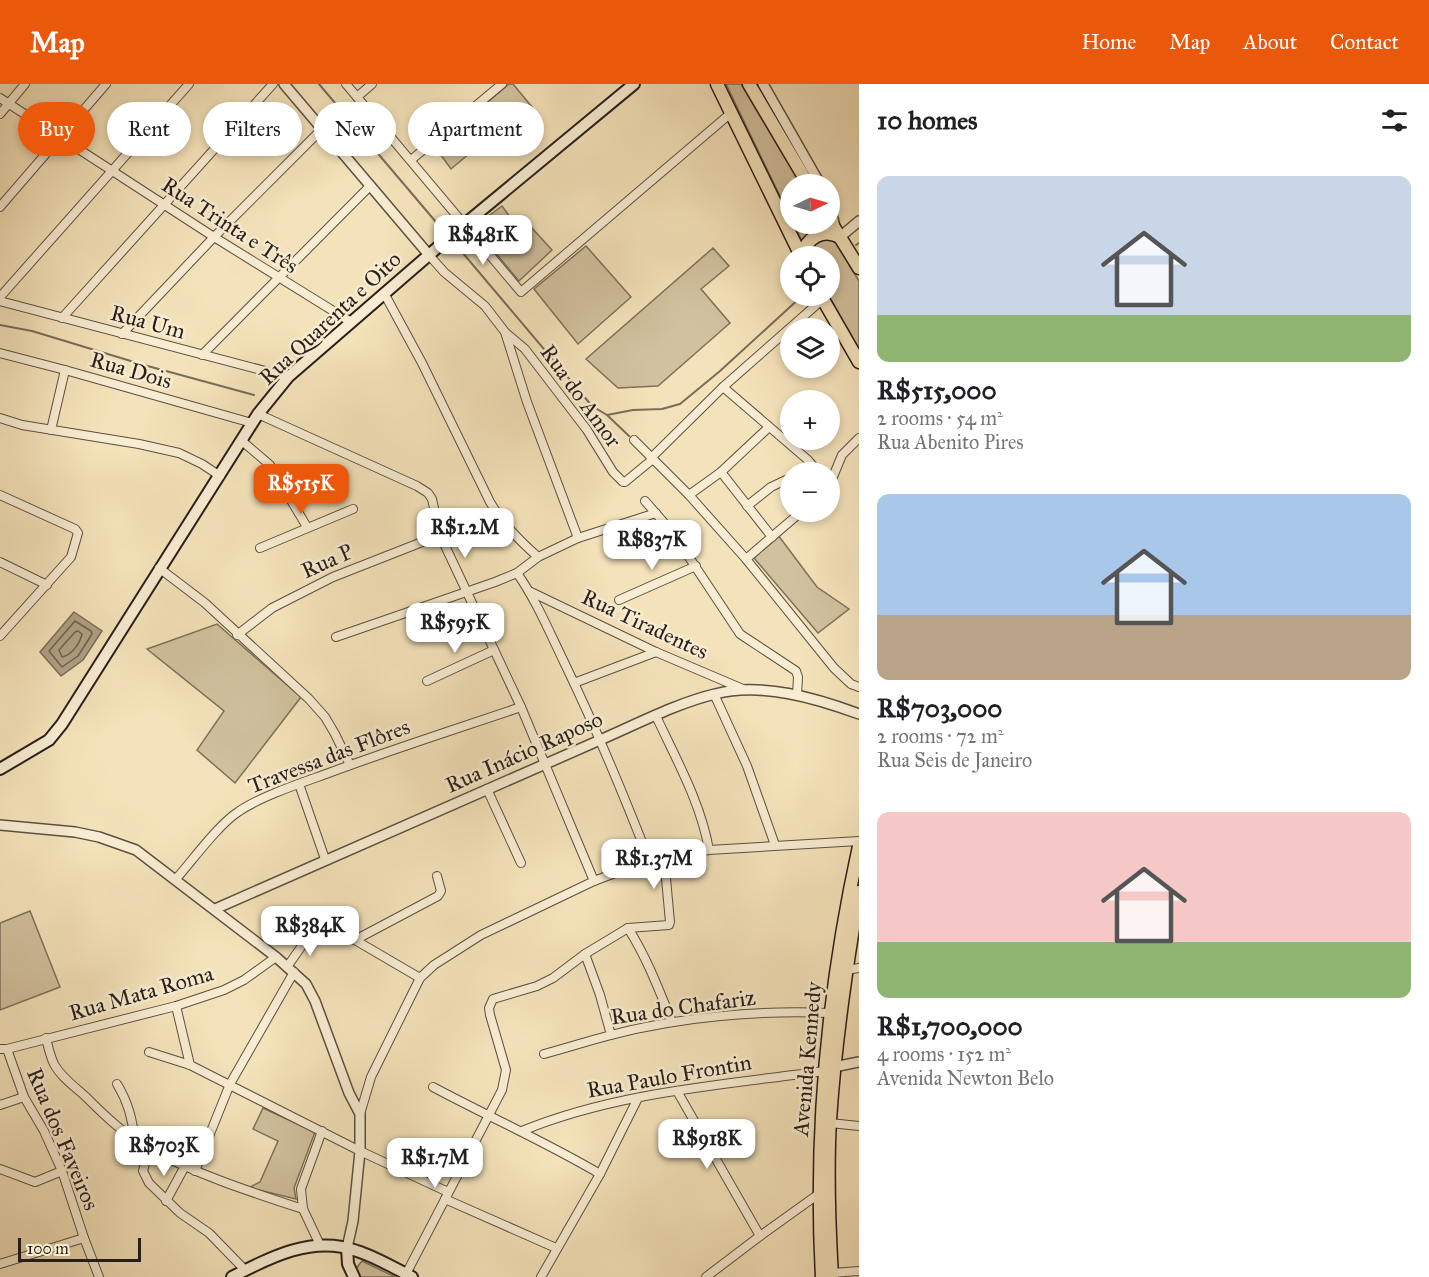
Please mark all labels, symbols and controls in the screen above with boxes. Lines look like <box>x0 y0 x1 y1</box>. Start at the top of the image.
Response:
text: Map <box>30 25 85 60</box>
text: Home <box>1081 29 1136 55</box>
text: Map <box>1169 29 1210 55</box>
text: About <box>1243 29 1297 55</box>
text: Contact <box>1330 29 1399 55</box>
chip: Buy <box>18 102 95 156</box>
chip: Rent <box>107 102 191 156</box>
chip: Filters <box>203 102 302 156</box>
chip: New <box>314 102 396 156</box>
chip: Apartment <box>408 102 544 156</box>
text: 10 homes <box>877 104 978 136</box>
icon: filters <box>1378 104 1411 137</box>
street label: Rua Trinta e Três <box>157 171 303 279</box>
north arrow <box>780 174 840 234</box>
map controls <box>780 174 840 522</box>
pin: R$481K <box>434 215 532 266</box>
icon: home <box>1090 215 1198 323</box>
text: R$481K <box>448 222 518 246</box>
street label: Rua Quarenta e Oito <box>253 245 407 391</box>
button: locate <box>780 246 840 306</box>
street label: Rua Um <box>108 299 189 345</box>
button: layers <box>780 318 840 378</box>
street label: Rua do Amor <box>535 339 628 453</box>
street label: Rua Dois <box>87 345 175 395</box>
text: R$515,000 <box>877 374 997 406</box>
button: + <box>780 390 840 450</box>
text: 2 rooms · 54 m² <box>877 406 1003 430</box>
text: Rua Abenito Pires <box>877 430 1024 454</box>
button: − <box>780 462 840 522</box>
pin: R$515K <box>252 464 350 515</box>
text: R$515K <box>268 471 334 495</box>
pin: R$1.2M <box>416 508 514 559</box>
text: R$1.2M <box>431 515 499 539</box>
pin: R$837K <box>603 520 701 571</box>
text: R$837K <box>617 527 687 551</box>
icon: home <box>1090 533 1198 641</box>
street label: Rua P <box>297 538 357 584</box>
street label: Rua Tiradentes <box>577 583 713 665</box>
pin: R$595K <box>406 603 504 654</box>
text: R$595K <box>420 610 490 634</box>
text: R$703,000 <box>877 692 1002 724</box>
street label: Rua Inácio Raposo <box>441 705 607 799</box>
street label: Travessa das Flôres <box>244 713 414 799</box>
text: 2 rooms · 72 m² <box>877 724 1004 748</box>
text: Rua Seis de Janeiro <box>877 748 1032 772</box>
pin: R$1.37M <box>599 839 709 890</box>
text: R$1.37M <box>615 846 693 870</box>
icon: home <box>1090 851 1198 959</box>
pin: R$384K <box>261 906 359 957</box>
text: R$384K <box>275 913 345 937</box>
street label: Rua Mata Roma <box>66 959 217 1027</box>
street label: Avenida Kennedy <box>787 980 827 1138</box>
street label: Rua do Chafariz <box>609 983 757 1031</box>
text: R$1,700,000 <box>877 1010 1023 1042</box>
text: 4 rooms · 152 m² <box>877 1042 1011 1066</box>
street label: Rua Paulo Frontin <box>584 1048 754 1104</box>
street label: Rua dos Faveiros <box>21 1064 105 1214</box>
text: Avenida Newton Belo <box>877 1066 1054 1090</box>
pin: R$918K <box>658 1119 756 1170</box>
pin: R$703K <box>115 1126 213 1177</box>
text: R$918K <box>672 1126 742 1150</box>
text: R$703K <box>129 1133 199 1157</box>
pin: R$1.7M <box>386 1138 484 1189</box>
text: R$1.7M <box>401 1145 469 1169</box>
scale bar <box>18 1235 141 1262</box>
text: 100 m <box>27 1239 69 1258</box>

